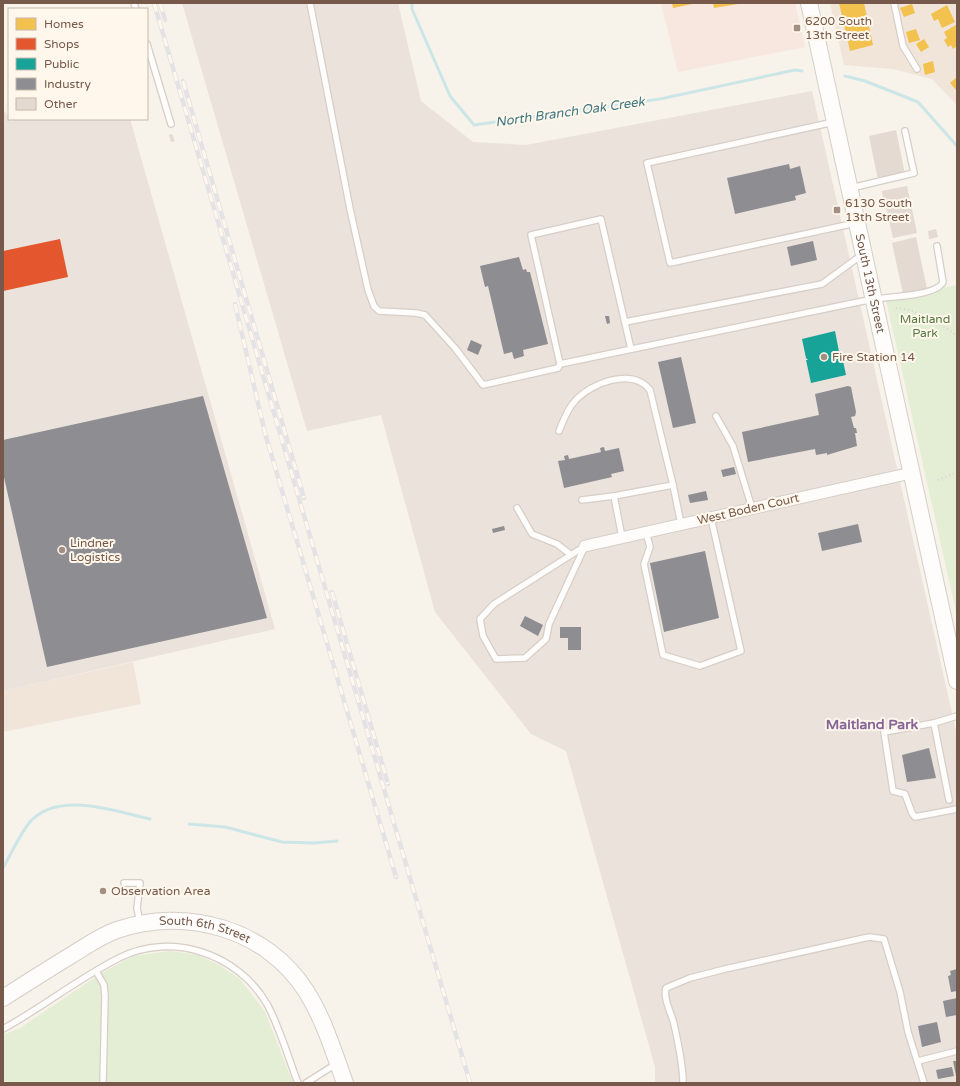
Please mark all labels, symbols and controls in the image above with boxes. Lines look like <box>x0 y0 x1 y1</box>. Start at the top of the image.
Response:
legend <box>8 8 148 120</box>
place label: 6200 South 13th Street <box>805 14 872 42</box>
text: Homes <box>44 17 84 31</box>
marker: 6200 South 13th Street <box>792 23 802 33</box>
text: Shops <box>44 37 79 51</box>
text: Public <box>44 57 79 71</box>
text: Industry <box>44 77 91 91</box>
water label: North Branch Oak Creek <box>494 93 647 130</box>
text: Other <box>44 97 77 111</box>
place label: 6130 South 13th Street <box>845 196 912 224</box>
marker: 6130 South 13th Street <box>832 205 842 215</box>
street label: South 13th Street <box>853 232 888 335</box>
park label: Maitland Park <box>900 312 950 340</box>
place label: Fire Station 14 <box>832 350 916 364</box>
marker: Fire Station 14 <box>819 352 829 362</box>
street label: West Boden Court <box>696 490 801 528</box>
place label: Lindner Logistics <box>70 536 120 564</box>
marker: Lindner Logistics <box>57 545 67 555</box>
district label: Maitland Park <box>826 716 919 733</box>
place label: Observation Area <box>111 884 210 898</box>
marker: Observation Area <box>98 886 108 896</box>
street label: South 6th Street <box>159 914 254 946</box>

